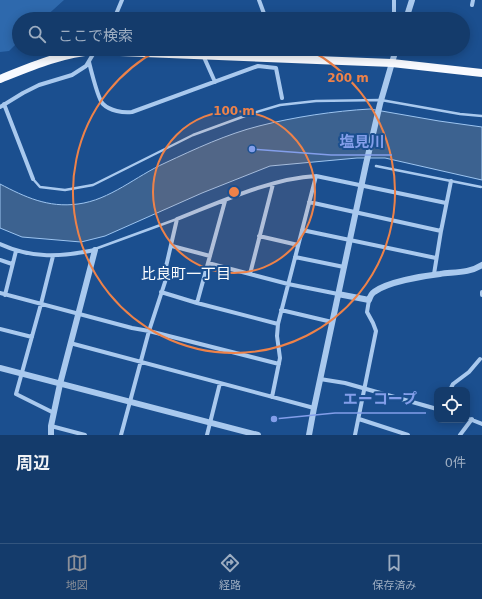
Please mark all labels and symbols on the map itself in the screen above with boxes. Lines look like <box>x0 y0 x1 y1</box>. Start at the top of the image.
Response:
text: 200 m <box>327 71 369 85</box>
text: 100 m <box>213 104 255 118</box>
callout: 塩見川 <box>331 128 392 155</box>
text: 塩見川 <box>339 133 385 151</box>
centre of rings <box>227 185 241 199</box>
district label: 比良町一丁目 <box>141 265 231 283</box>
callout: エーコープ <box>335 386 426 413</box>
text: エーコープ <box>343 390 417 408</box>

